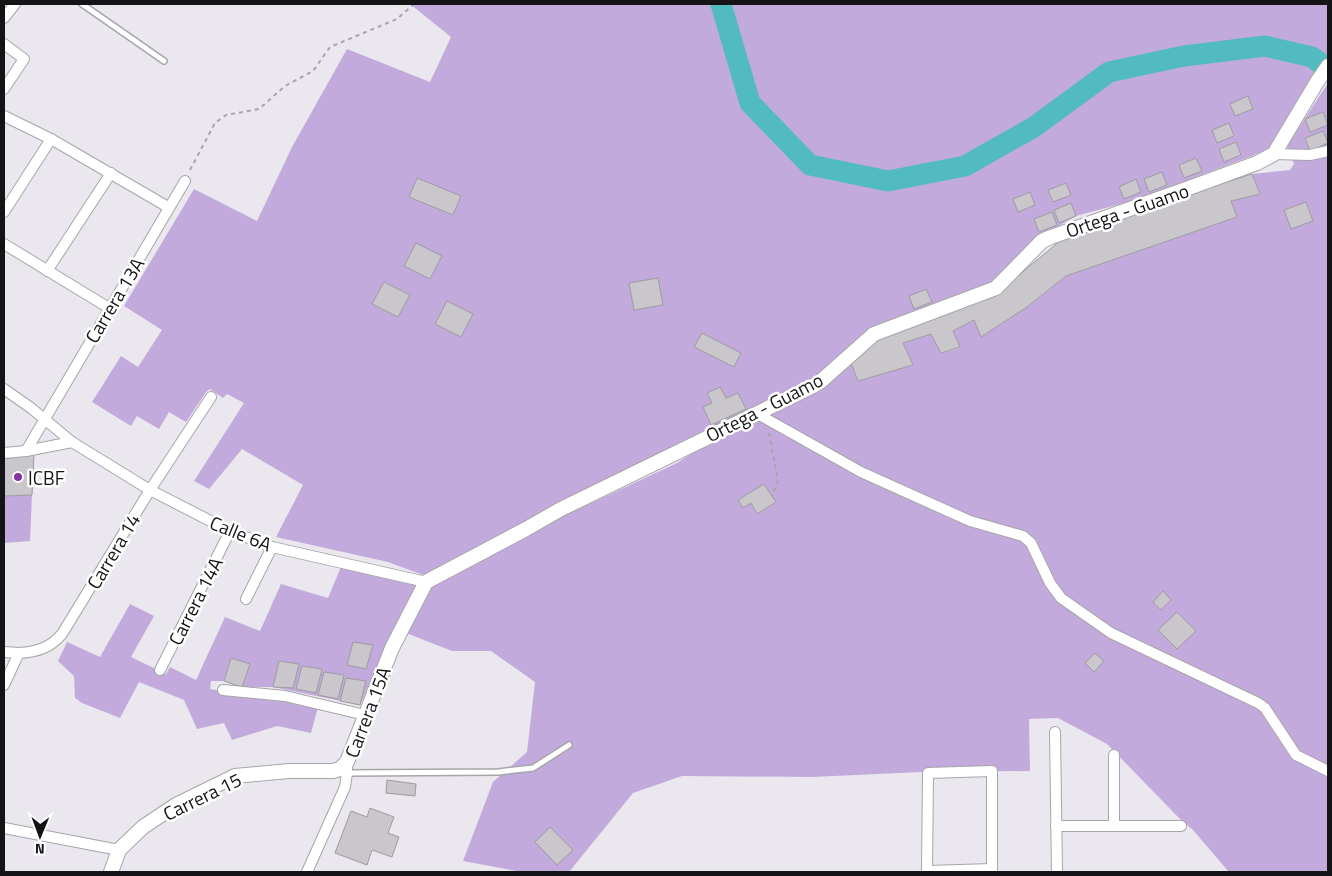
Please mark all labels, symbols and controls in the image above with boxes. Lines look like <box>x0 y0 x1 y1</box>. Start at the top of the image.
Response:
street label: Ortega - Guamo <box>1061 175 1193 245</box>
street label: Carrera 13A <box>77 252 151 348</box>
street label: Ortega - Guamo <box>700 365 828 449</box>
place label: ICBF <box>28 463 65 492</box>
marker: ICBF <box>12 471 24 483</box>
street label: Calle 6A <box>206 507 276 559</box>
street label: Carrera 14 <box>79 508 147 594</box>
street label: Carrera 14A <box>160 552 230 650</box>
street label: Carrera 15A <box>336 662 398 762</box>
street label: Carrera 15 <box>158 765 246 827</box>
north arrow <box>15 811 65 861</box>
text: N <box>35 839 45 860</box>

